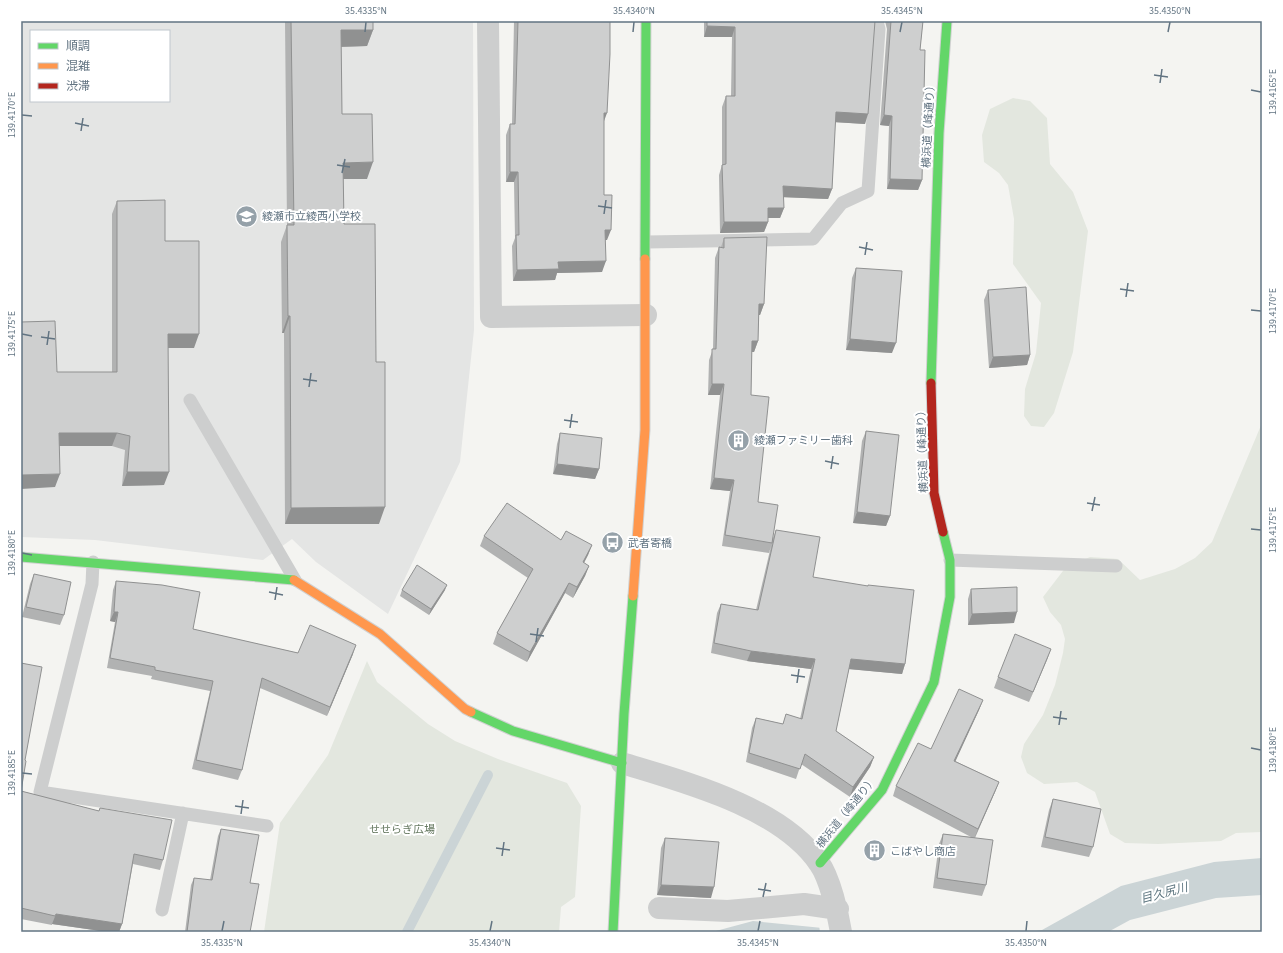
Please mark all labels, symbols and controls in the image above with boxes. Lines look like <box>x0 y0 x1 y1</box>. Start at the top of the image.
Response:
text: 35.4335°N <box>345 4 387 18</box>
text: 35.4340°N <box>613 4 655 18</box>
text: 35.4345°N <box>881 4 923 18</box>
text: 35.4350°N <box>1149 4 1191 18</box>
legend <box>30 30 170 102</box>
text: 順調 <box>66 38 90 55</box>
text: 混雑 <box>66 58 90 75</box>
text: 139.4165°E <box>1266 69 1280 115</box>
text: 渋滞 <box>66 78 90 95</box>
street label: 横浜道（峰通り） <box>919 80 938 168</box>
text: 139.4170°E <box>5 92 19 138</box>
school or university icon: 綾瀬市立綾西小学校 <box>234 203 260 229</box>
place label: 綾瀬市立綾西小学校 <box>262 209 361 224</box>
text: 139.4170°E <box>1266 288 1280 334</box>
text: 139.4175°E <box>5 311 19 357</box>
street label: 横浜道（峰通り） <box>913 405 932 493</box>
building icon: 綾瀬ファミリー歯科 <box>725 427 751 453</box>
place label: 綾瀬ファミリー歯科 <box>754 433 853 448</box>
text: 139.4175°E <box>1266 507 1280 553</box>
text: 139.4180°E <box>5 530 19 576</box>
bus stop icon: 武者寄橋 <box>599 530 625 556</box>
place label: 武者寄橋 <box>628 536 672 551</box>
text: 139.4180°E <box>1266 727 1280 773</box>
text: 139.4185°E <box>5 750 19 796</box>
street label: 横浜道（峰通り） <box>813 773 880 851</box>
park label: せせらぎ広場 <box>369 822 435 837</box>
building icon: こばやし商店 <box>861 838 887 864</box>
place label: こばやし商店 <box>890 844 956 859</box>
water label: 目久尻川 <box>1139 879 1191 908</box>
text: 35.4335°N <box>201 936 243 950</box>
text: 35.4340°N <box>469 936 511 950</box>
text: 35.4345°N <box>737 936 779 950</box>
text: 35.4350°N <box>1005 936 1047 950</box>

